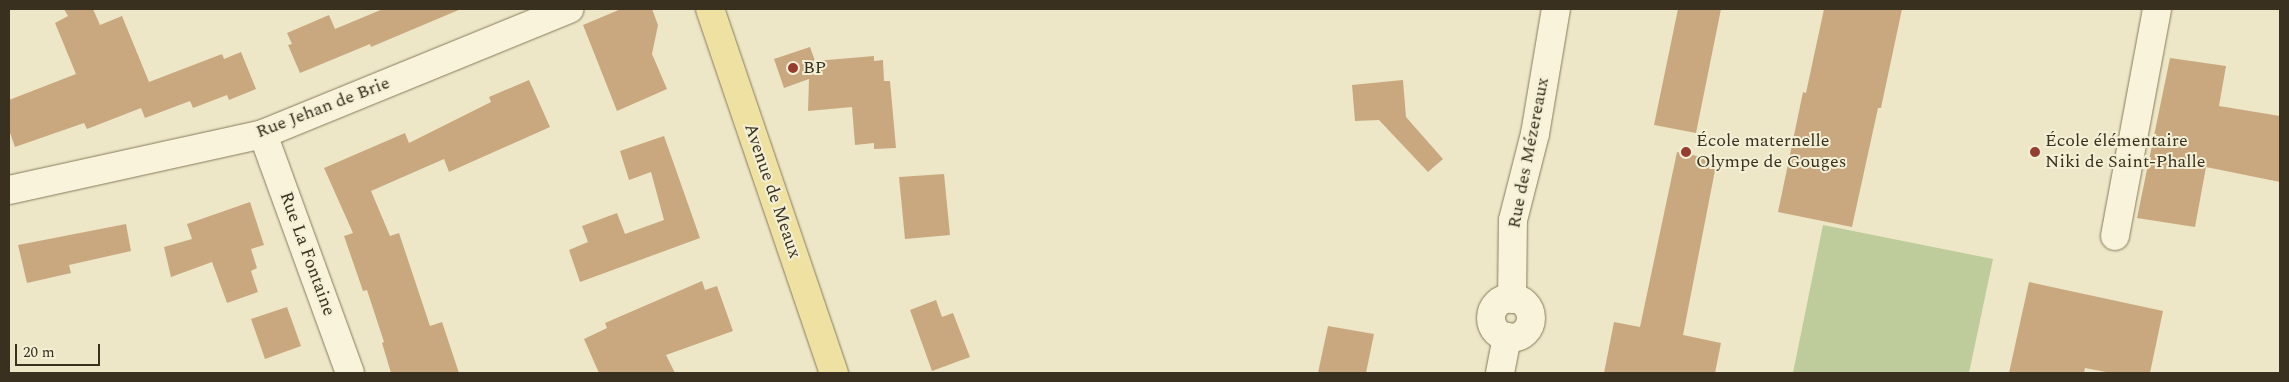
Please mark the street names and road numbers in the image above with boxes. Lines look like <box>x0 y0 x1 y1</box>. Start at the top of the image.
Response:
street label: Rue Jehan de Brie <box>253 73 393 143</box>
street label: Rue des Mézereaux <box>1504 76 1554 230</box>
street label: Avenue de Meaux <box>739 121 805 261</box>
street label: Rue La Fontaine <box>275 189 339 319</box>

